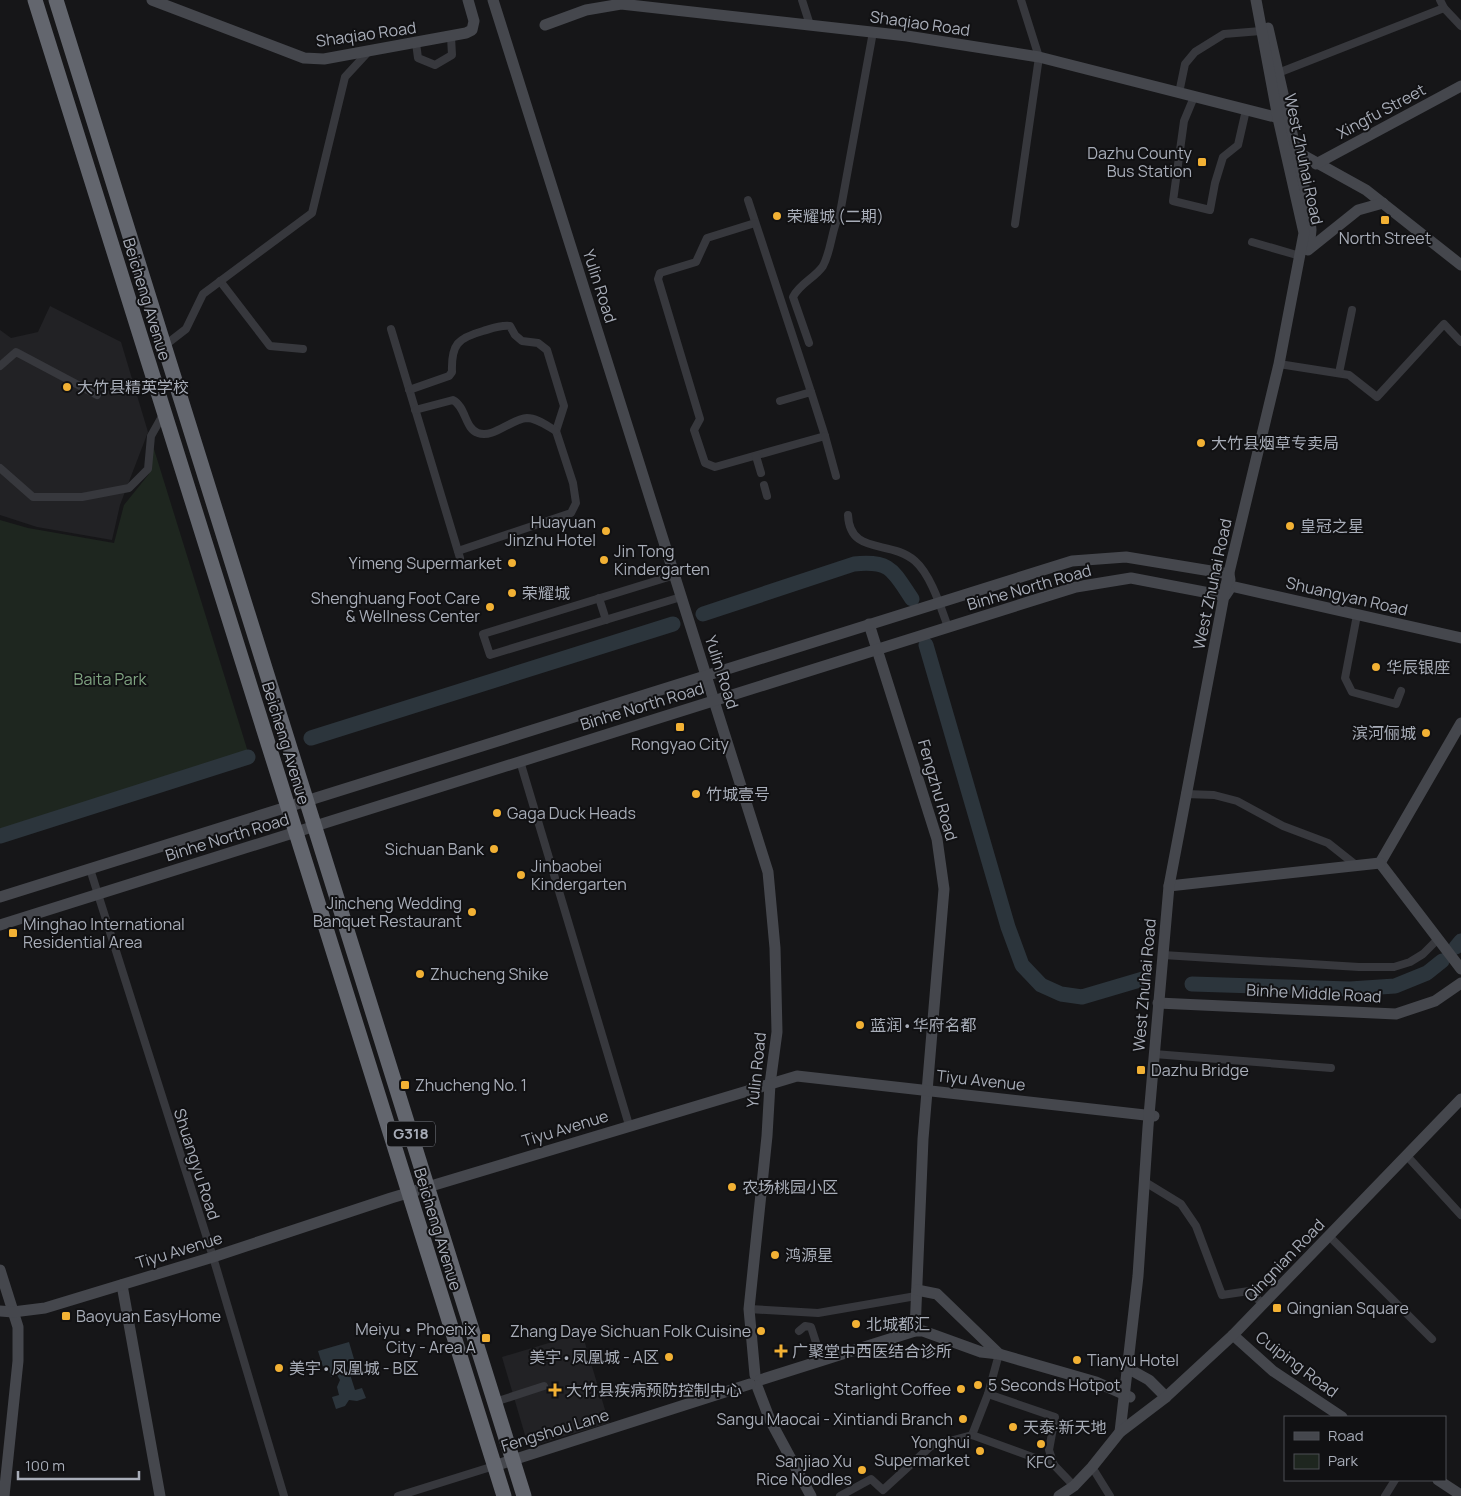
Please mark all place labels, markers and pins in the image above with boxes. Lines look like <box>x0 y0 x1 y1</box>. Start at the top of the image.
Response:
place label: Dazhu County Bus Station <box>1087 142 1193 182</box>
marker: Dazhu County Bus Station <box>1196 156 1208 168</box>
place label: 荣耀城 (二期) <box>787 205 884 227</box>
marker: 荣耀城 (二期) <box>771 210 783 222</box>
marker: North Street <box>1379 214 1391 226</box>
place label: North Street <box>1339 227 1431 249</box>
place label: 大竹县精英学校 <box>77 376 189 398</box>
marker: 大竹县精英学校 <box>61 381 73 393</box>
place label: 大竹县烟草专卖局 <box>1211 432 1339 454</box>
marker: 大竹县烟草专卖局 <box>1195 437 1207 449</box>
place label: Huayuan Jinzhu Hotel <box>505 511 596 551</box>
place label: 皇冠之星 <box>1300 515 1364 537</box>
marker: 皇冠之星 <box>1284 520 1296 532</box>
marker: Huayuan Jinzhu Hotel <box>600 525 612 537</box>
place label: Jin Tong Kindergarten <box>614 540 710 580</box>
place label: Yimeng Supermarket <box>349 552 502 574</box>
marker: Jin Tong Kindergarten <box>598 554 610 566</box>
marker: Yimeng Supermarket <box>506 557 518 569</box>
place label: 荣耀城 <box>522 582 570 604</box>
place label: Shenghuang Foot Care & Wellness Center <box>311 587 480 627</box>
marker: 荣耀城 <box>506 587 518 599</box>
marker: Shenghuang Foot Care & Wellness Center <box>484 601 496 613</box>
place label: 华辰银座 <box>1386 656 1450 678</box>
marker: 华辰银座 <box>1370 661 1382 673</box>
marker: Rongyao City <box>674 721 686 733</box>
place label: 滨河俪城 <box>1352 722 1416 744</box>
marker: 滨河俪城 <box>1420 727 1432 739</box>
place label: Rongyao City <box>631 733 730 755</box>
place label: 竹城壹号 <box>706 783 770 805</box>
marker: 竹城壹号 <box>690 788 702 800</box>
place label: Gaga Duck Heads <box>507 802 636 824</box>
marker: Gaga Duck Heads <box>491 807 503 819</box>
place label: Sichuan Bank <box>385 838 485 860</box>
marker: Sichuan Bank <box>488 843 500 855</box>
place label: Jinbaobei Kindergarten <box>531 855 627 895</box>
marker: Jinbaobei Kindergarten <box>515 869 527 881</box>
place label: Jincheng Wedding Banquet Restaurant <box>313 892 462 932</box>
marker: Jincheng Wedding Banquet Restaurant <box>466 906 478 918</box>
place label: Minghao International Residential Area <box>23 913 185 953</box>
marker: Minghao International Residential Area <box>7 927 19 939</box>
place label: Zhucheng Shike <box>430 963 549 985</box>
marker: Zhucheng Shike <box>414 968 426 980</box>
place label: 蓝润•华府名都 <box>870 1014 976 1036</box>
marker: 蓝润•华府名都 <box>854 1019 866 1031</box>
place label: Dazhu Bridge <box>1151 1059 1249 1081</box>
marker: Dazhu Bridge <box>1135 1064 1147 1076</box>
place label: Zhucheng No. 1 <box>415 1074 527 1096</box>
marker: Zhucheng No. 1 <box>399 1079 411 1091</box>
place label: 农场桃园小区 <box>742 1176 838 1198</box>
marker: 农场桃园小区 <box>726 1181 738 1193</box>
place label: 鸿源星 <box>785 1244 833 1266</box>
marker: 鸿源星 <box>769 1249 781 1261</box>
place label: Qingnian Square <box>1287 1297 1409 1319</box>
marker: Qingnian Square <box>1271 1302 1283 1314</box>
place label: Baoyuan EasyHome <box>76 1305 221 1327</box>
marker: Baoyuan EasyHome <box>60 1310 72 1322</box>
place label: 北城都汇 <box>866 1313 930 1335</box>
place label: Meiyu • Phoenix City - Area A <box>355 1318 477 1358</box>
marker: 北城都汇 <box>850 1318 862 1330</box>
place label: Zhang Daye Sichuan Folk Cuisine <box>510 1320 751 1342</box>
marker: Zhang Daye Sichuan Folk Cuisine <box>755 1325 767 1337</box>
marker: Meiyu • Phoenix City - Area A <box>480 1332 492 1344</box>
place label: 广聚堂中西医结合诊所 <box>792 1340 952 1362</box>
marker: 广聚堂中西医结合诊所 <box>774 1344 788 1358</box>
place label: 美宇•凤凰城 - A区 <box>529 1346 659 1368</box>
place label: Tianyu Hotel <box>1087 1349 1179 1371</box>
marker: 美宇•凤凰城 - A区 <box>663 1351 675 1363</box>
marker: Tianyu Hotel <box>1071 1354 1083 1366</box>
place label: 美宇•凤凰城 - B区 <box>289 1357 418 1379</box>
marker: 美宇•凤凰城 - B区 <box>273 1362 285 1374</box>
place label: 5 Seconds Hotpot <box>988 1374 1120 1396</box>
place label: Starlight Coffee <box>834 1378 951 1400</box>
place label: 大竹县疾病预防控制中心 <box>566 1379 742 1401</box>
marker: 5 Seconds Hotpot <box>972 1379 984 1391</box>
marker: 大竹县疾病预防控制中心 <box>548 1383 562 1397</box>
marker: Starlight Coffee <box>955 1383 967 1395</box>
place label: Sangu Maocai - Xintiandi Branch <box>716 1408 953 1430</box>
marker: Sangu Maocai - Xintiandi Branch <box>957 1413 969 1425</box>
place label: 天泰·新天地 <box>1023 1416 1107 1438</box>
marker: 天泰·新天地 <box>1007 1421 1019 1433</box>
place label: Yonghui Supermarket <box>874 1431 970 1471</box>
marker: KFC <box>1035 1438 1047 1450</box>
marker: Yonghui Supermarket <box>974 1445 986 1457</box>
place label: Sanjiao Xu Rice Noodles <box>756 1450 852 1490</box>
place label: KFC <box>1027 1451 1056 1473</box>
marker: Sanjiao Xu Rice Noodles <box>856 1464 868 1476</box>

